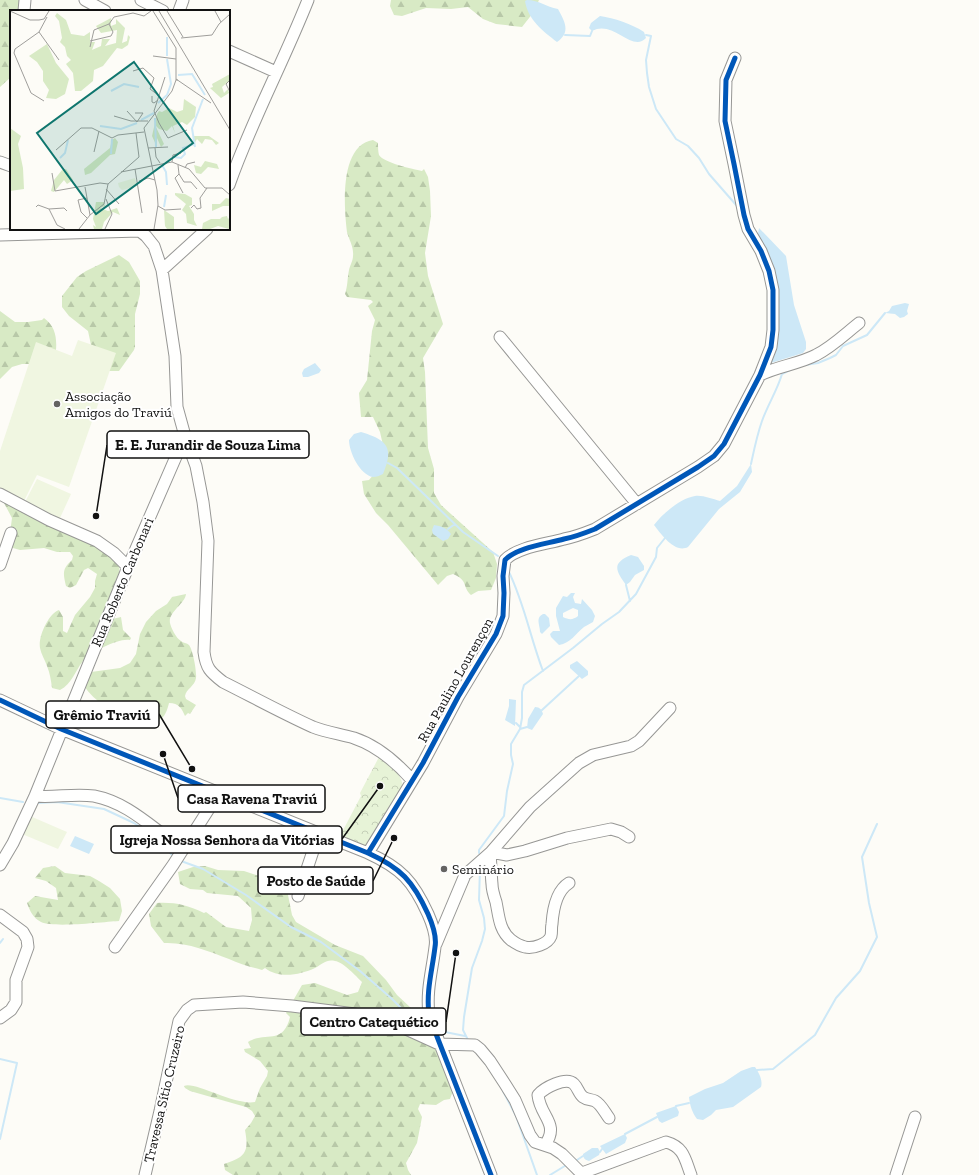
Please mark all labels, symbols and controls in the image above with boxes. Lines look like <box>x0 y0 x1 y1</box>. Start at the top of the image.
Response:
inset map <box>10 10 230 230</box>
place label: Associação Amigos do Traviú <box>65 388 172 421</box>
marker: Associação Amigos do Traviú <box>52 399 62 409</box>
callout: E. E. Jurandir de Souza Lima <box>107 431 309 458</box>
text: E. E. Jurandir de Souza Lima <box>115 436 301 454</box>
street label: Rua Roberto Carbonari <box>88 515 157 649</box>
street label: Rua Paulino Lourençon <box>414 615 497 746</box>
callout: Grêmio Traviú <box>46 701 159 728</box>
text: Grêmio Traviú <box>53 706 151 724</box>
callout: Casa Ravena Traviú <box>178 785 325 812</box>
text: Casa Ravena Traviú <box>187 790 317 808</box>
callout: Igreja Nossa Senhora da Vitórias <box>111 826 342 853</box>
text: Igreja Nossa Senhora da Vitórias <box>119 831 335 849</box>
place label: Seminário <box>452 861 514 878</box>
marker: Seminário <box>439 864 449 874</box>
callout: Posto de Saúde <box>258 867 373 894</box>
text: Posto de Saúde <box>266 872 366 890</box>
callout: Centro Catequético <box>301 1008 446 1035</box>
text: Centro Catequético <box>309 1013 439 1031</box>
street label: Travessa Sítio Cruzeiro <box>140 1024 189 1164</box>

